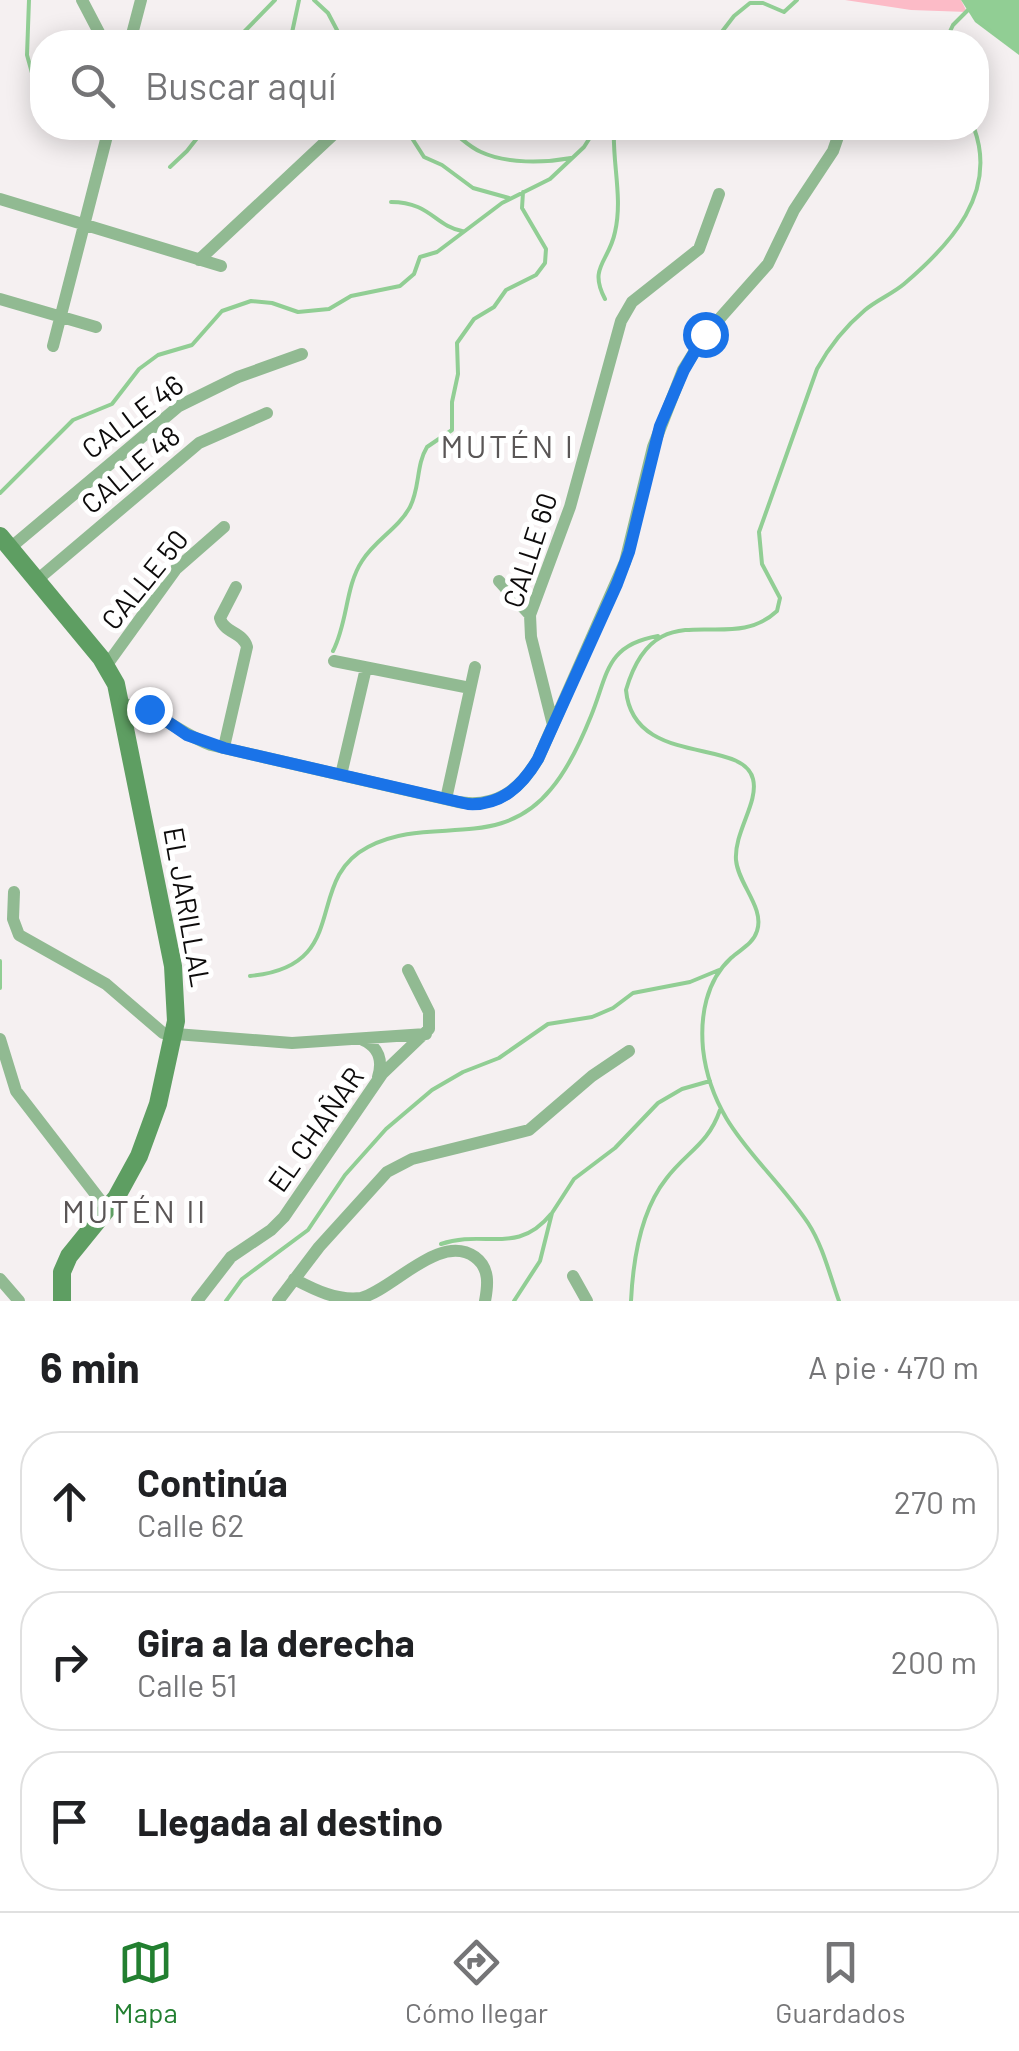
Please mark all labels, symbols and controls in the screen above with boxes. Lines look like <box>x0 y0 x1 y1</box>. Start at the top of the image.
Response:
search box <box>30 30 989 140</box>
icon: search <box>65 58 120 113</box>
text: Buscar aquí <box>145 62 336 108</box>
route start <box>683 312 729 358</box>
street label: CALLE 46 <box>75 367 189 465</box>
street label: CALLE 48 <box>74 418 186 520</box>
district label: MUTÉN I <box>440 426 576 464</box>
street label: CALLE 60 <box>495 488 563 612</box>
street label: CALLE 50 <box>93 522 195 636</box>
route end <box>127 687 173 733</box>
street label: EL JARILLAL <box>157 824 219 990</box>
street label: EL CHAÑAR <box>260 1060 370 1198</box>
district label: MUTÉN II <box>62 1191 208 1229</box>
text: 6 min <box>40 1341 140 1391</box>
text: A pie · 470 m <box>808 1347 979 1385</box>
text: Continúa <box>137 1459 288 1505</box>
icon: ahead <box>42 1474 97 1529</box>
text: 270 m <box>894 1482 977 1520</box>
text: Calle 62 <box>137 1505 244 1543</box>
text: Gira a la derecha <box>137 1619 415 1665</box>
icon: right <box>42 1634 97 1689</box>
text: 200 m <box>891 1642 977 1680</box>
text: Calle 51 <box>137 1665 237 1703</box>
icon: arrive <box>42 1794 97 1849</box>
text: Llegada al destino <box>137 1798 443 1844</box>
tab: Mapa <box>114 1935 178 2029</box>
tab: Cómo llegar <box>405 1935 548 2029</box>
tab: Guardados <box>775 1935 905 2029</box>

